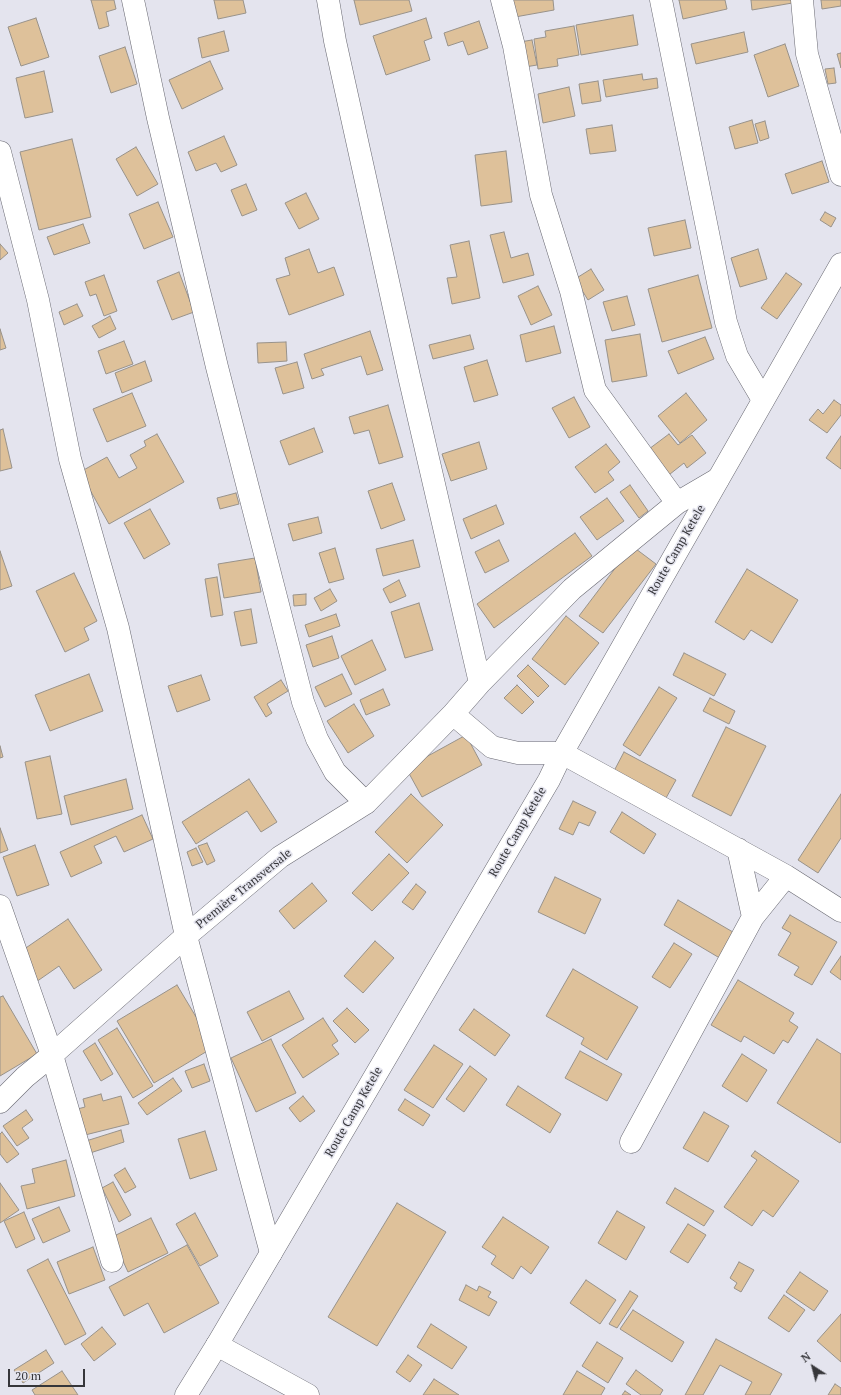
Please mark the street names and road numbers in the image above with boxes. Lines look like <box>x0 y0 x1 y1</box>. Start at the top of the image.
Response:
street label: Route Camp Ketele <box>645 502 709 598</box>
street label: Route Camp Ketele <box>486 784 550 880</box>
street label: Première Transversale <box>193 846 295 932</box>
street label: Route Camp Ketele <box>322 1064 386 1160</box>

